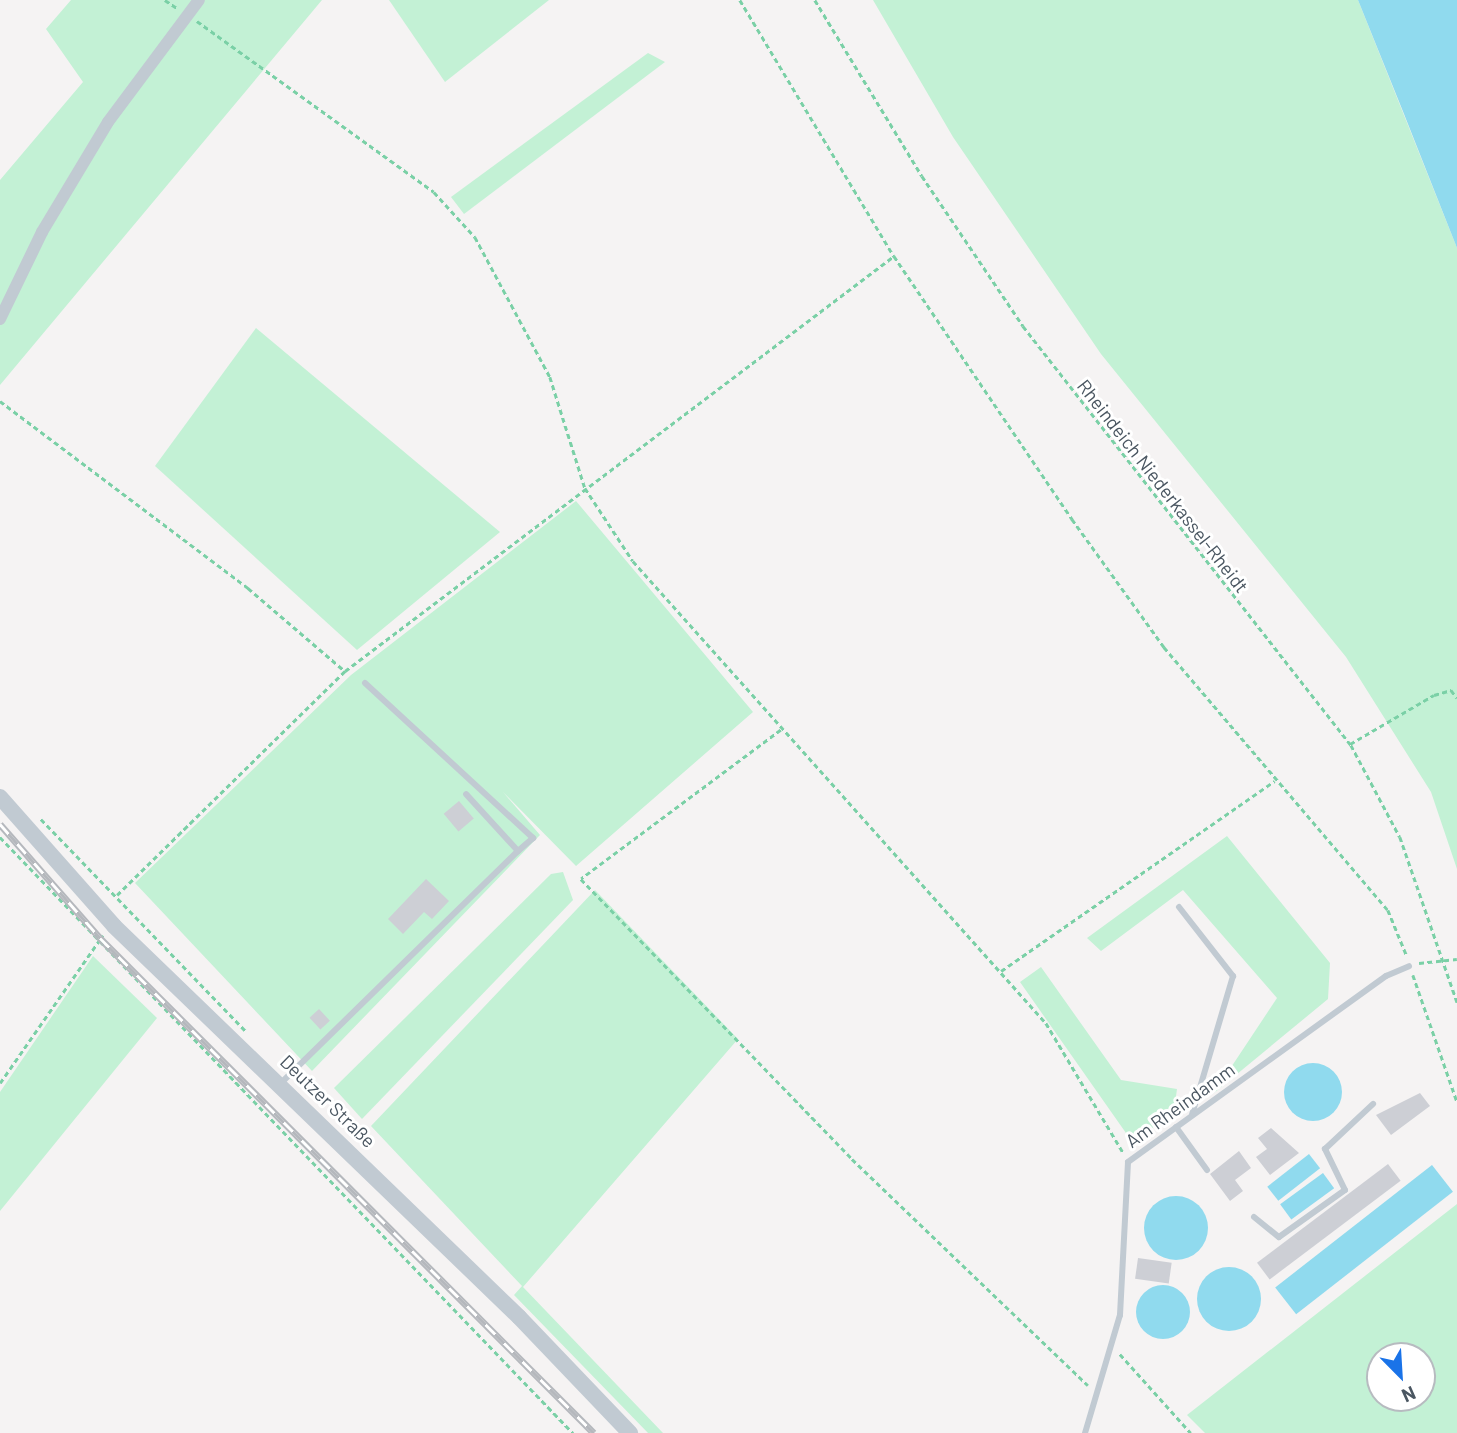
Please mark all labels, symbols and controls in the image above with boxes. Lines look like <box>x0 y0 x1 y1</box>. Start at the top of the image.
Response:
street label: Rheindeich Niederkassel-Rheidt <box>1073 375 1253 597</box>
street label: Deutzer Straße <box>276 1050 380 1152</box>
street label: Am Rheindamm <box>1121 1058 1239 1152</box>
north arrow <box>1366 1342 1436 1412</box>
text: N <box>1398 1382 1419 1408</box>

